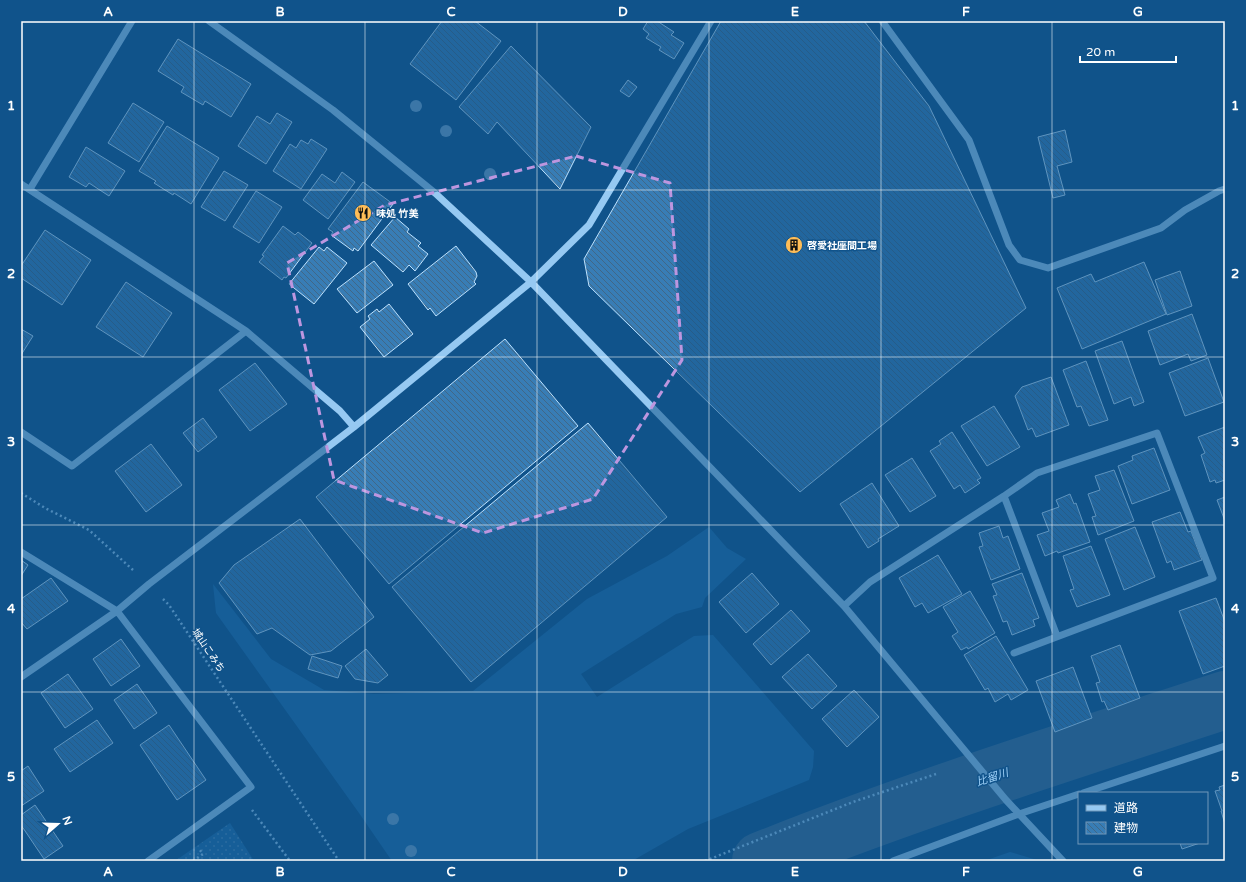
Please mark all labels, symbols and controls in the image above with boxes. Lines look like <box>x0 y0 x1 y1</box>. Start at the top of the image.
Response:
text: A <box>103 4 113 20</box>
text: B <box>275 4 285 20</box>
text: C <box>446 4 456 20</box>
text: D <box>618 4 628 20</box>
text: E <box>791 4 799 20</box>
text: F <box>962 4 970 20</box>
text: G <box>1133 4 1143 20</box>
scale bar <box>1080 38 1176 64</box>
text: 20 m <box>1086 45 1115 59</box>
text: 1 <box>7 98 15 114</box>
text: 1 <box>1231 98 1239 114</box>
restaurant icon: 味処 竹美 <box>353 203 373 223</box>
place label: 味処 竹美 <box>376 208 420 220</box>
building icon: 啓愛社座間工場 <box>784 235 804 255</box>
place label: 啓愛社座間工場 <box>807 240 877 252</box>
text: 2 <box>7 266 15 282</box>
text: 2 <box>1231 266 1239 282</box>
text: 3 <box>7 434 15 450</box>
text: 3 <box>1231 434 1239 450</box>
text: 4 <box>7 601 16 617</box>
text: 4 <box>1231 601 1240 617</box>
street label: 城山こみち <box>189 626 227 675</box>
water label: 比留川 <box>974 766 1011 789</box>
text: 5 <box>7 769 15 785</box>
text: 5 <box>1231 769 1239 785</box>
legend <box>1078 792 1208 844</box>
text: 道路 <box>1114 801 1138 815</box>
north arrow <box>38 804 78 844</box>
text: N <box>59 814 75 827</box>
text: 建物 <box>1114 821 1138 835</box>
text: A <box>103 864 113 880</box>
text: B <box>275 864 285 880</box>
text: C <box>446 864 456 880</box>
text: D <box>618 864 628 880</box>
text: E <box>791 864 799 880</box>
text: F <box>962 864 970 880</box>
text: G <box>1133 864 1143 880</box>

